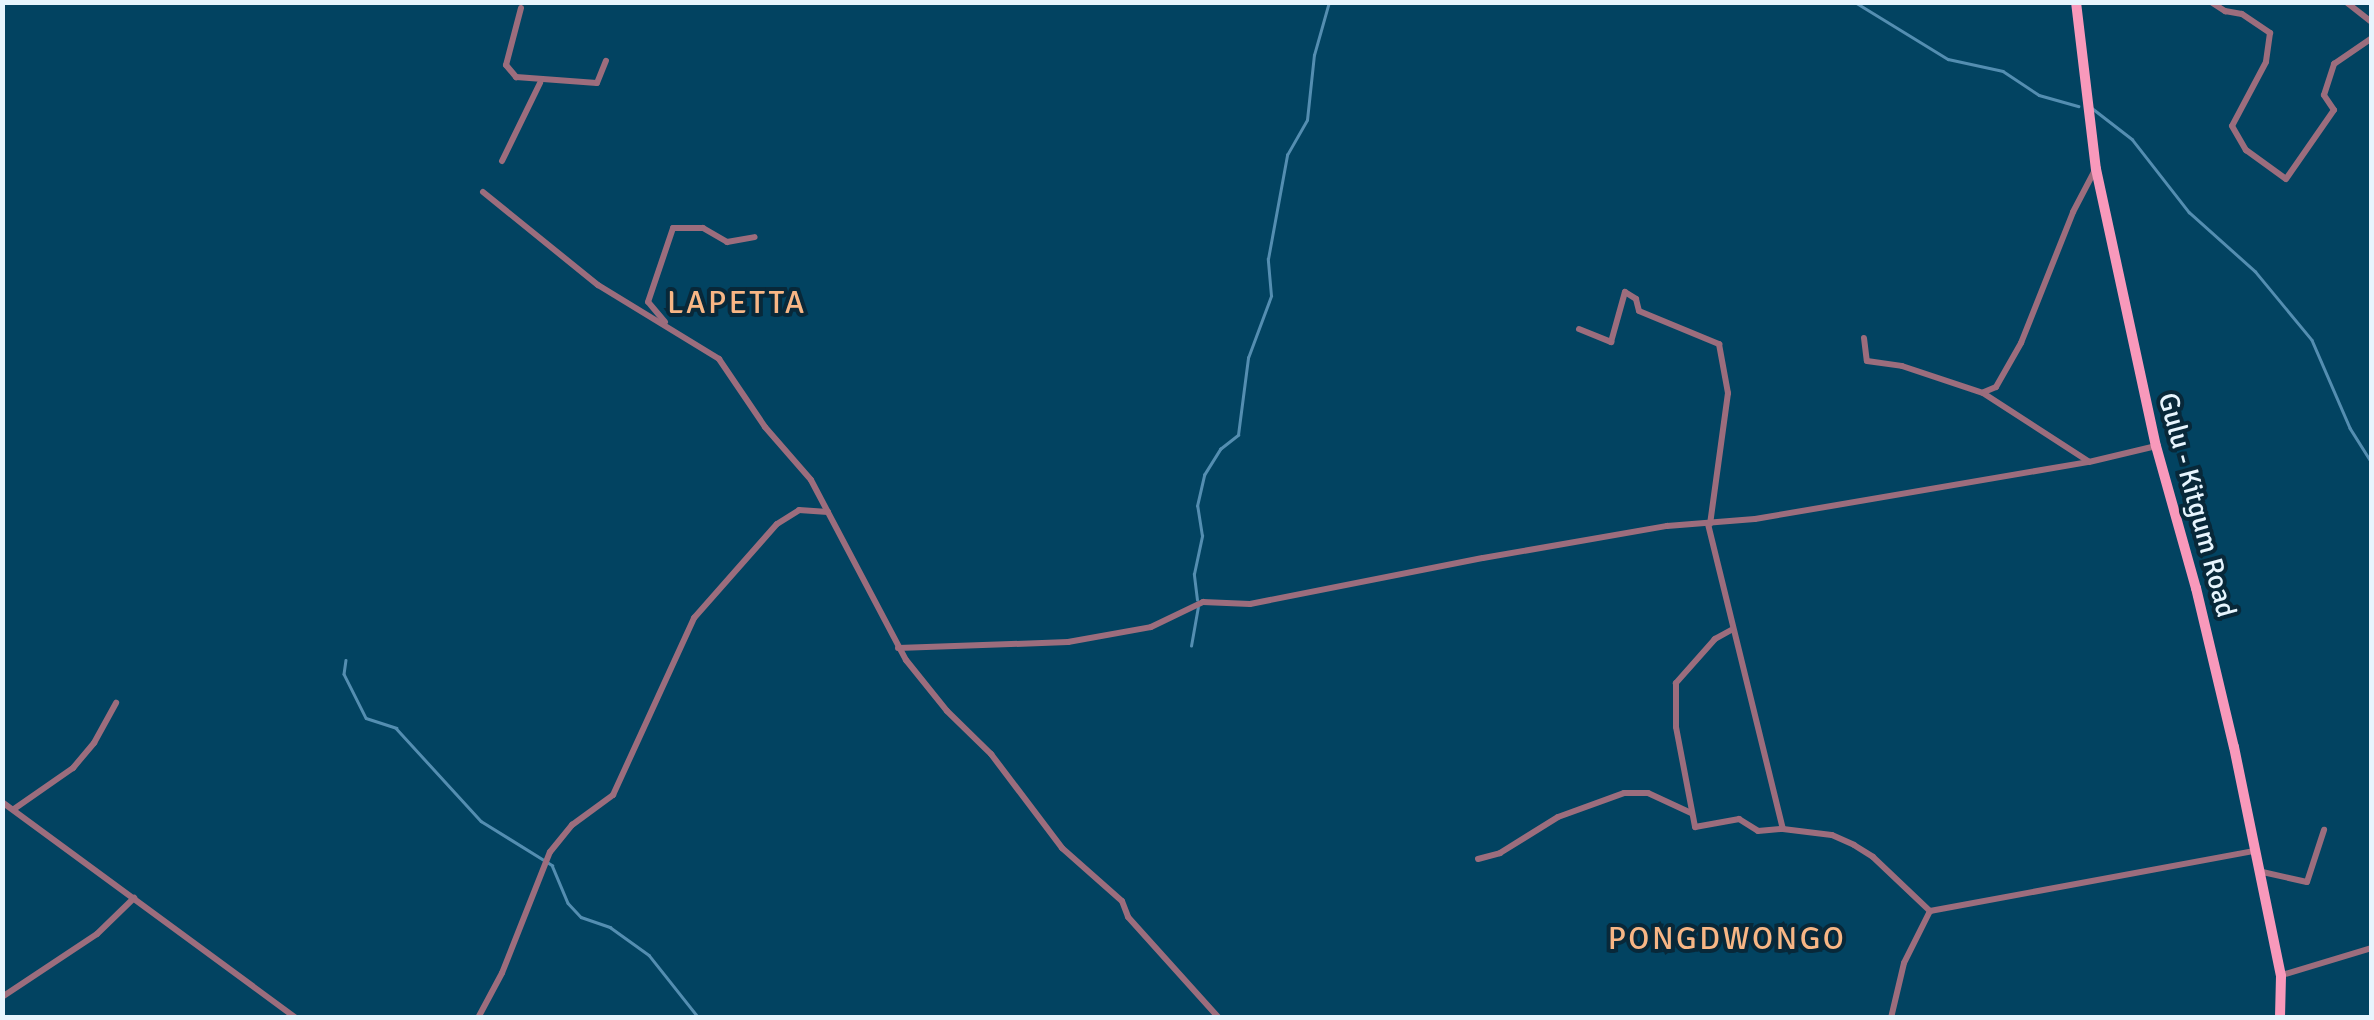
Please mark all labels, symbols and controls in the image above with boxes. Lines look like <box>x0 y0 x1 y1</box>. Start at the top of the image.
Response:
district label: LAPETTA <box>667 284 807 322</box>
street label: Gulu - Kitgum Road <box>2151 389 2243 621</box>
district label: PONGDWONGO <box>1608 920 1846 958</box>

